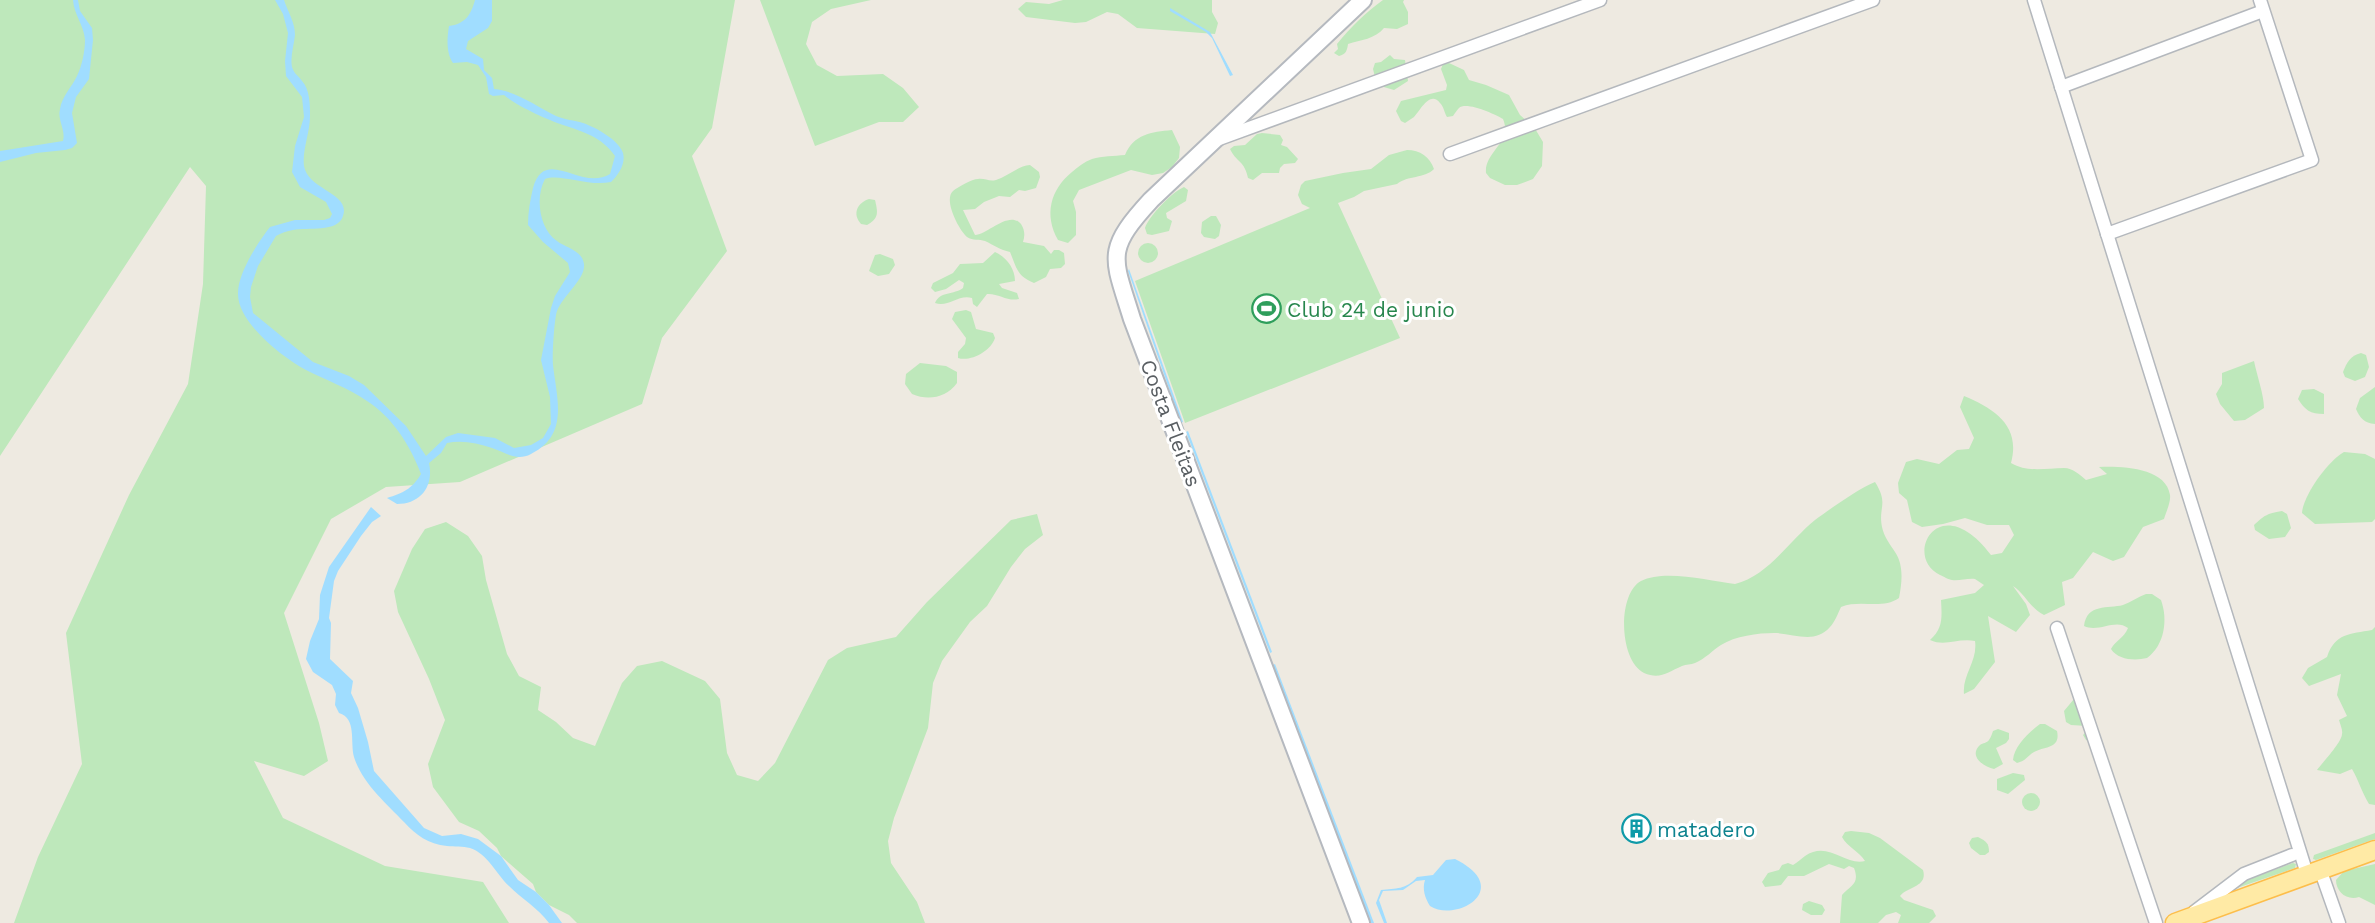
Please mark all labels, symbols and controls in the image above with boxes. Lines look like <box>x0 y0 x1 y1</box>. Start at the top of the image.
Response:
sports icon: Club 24 de junio <box>1250 293 1282 325</box>
place label: Club 24 de junio <box>1287 297 1455 322</box>
street label: Costa Fleitas <box>1135 356 1207 490</box>
building icon: matadero <box>1620 813 1652 845</box>
place label: matadero <box>1657 817 1755 842</box>

